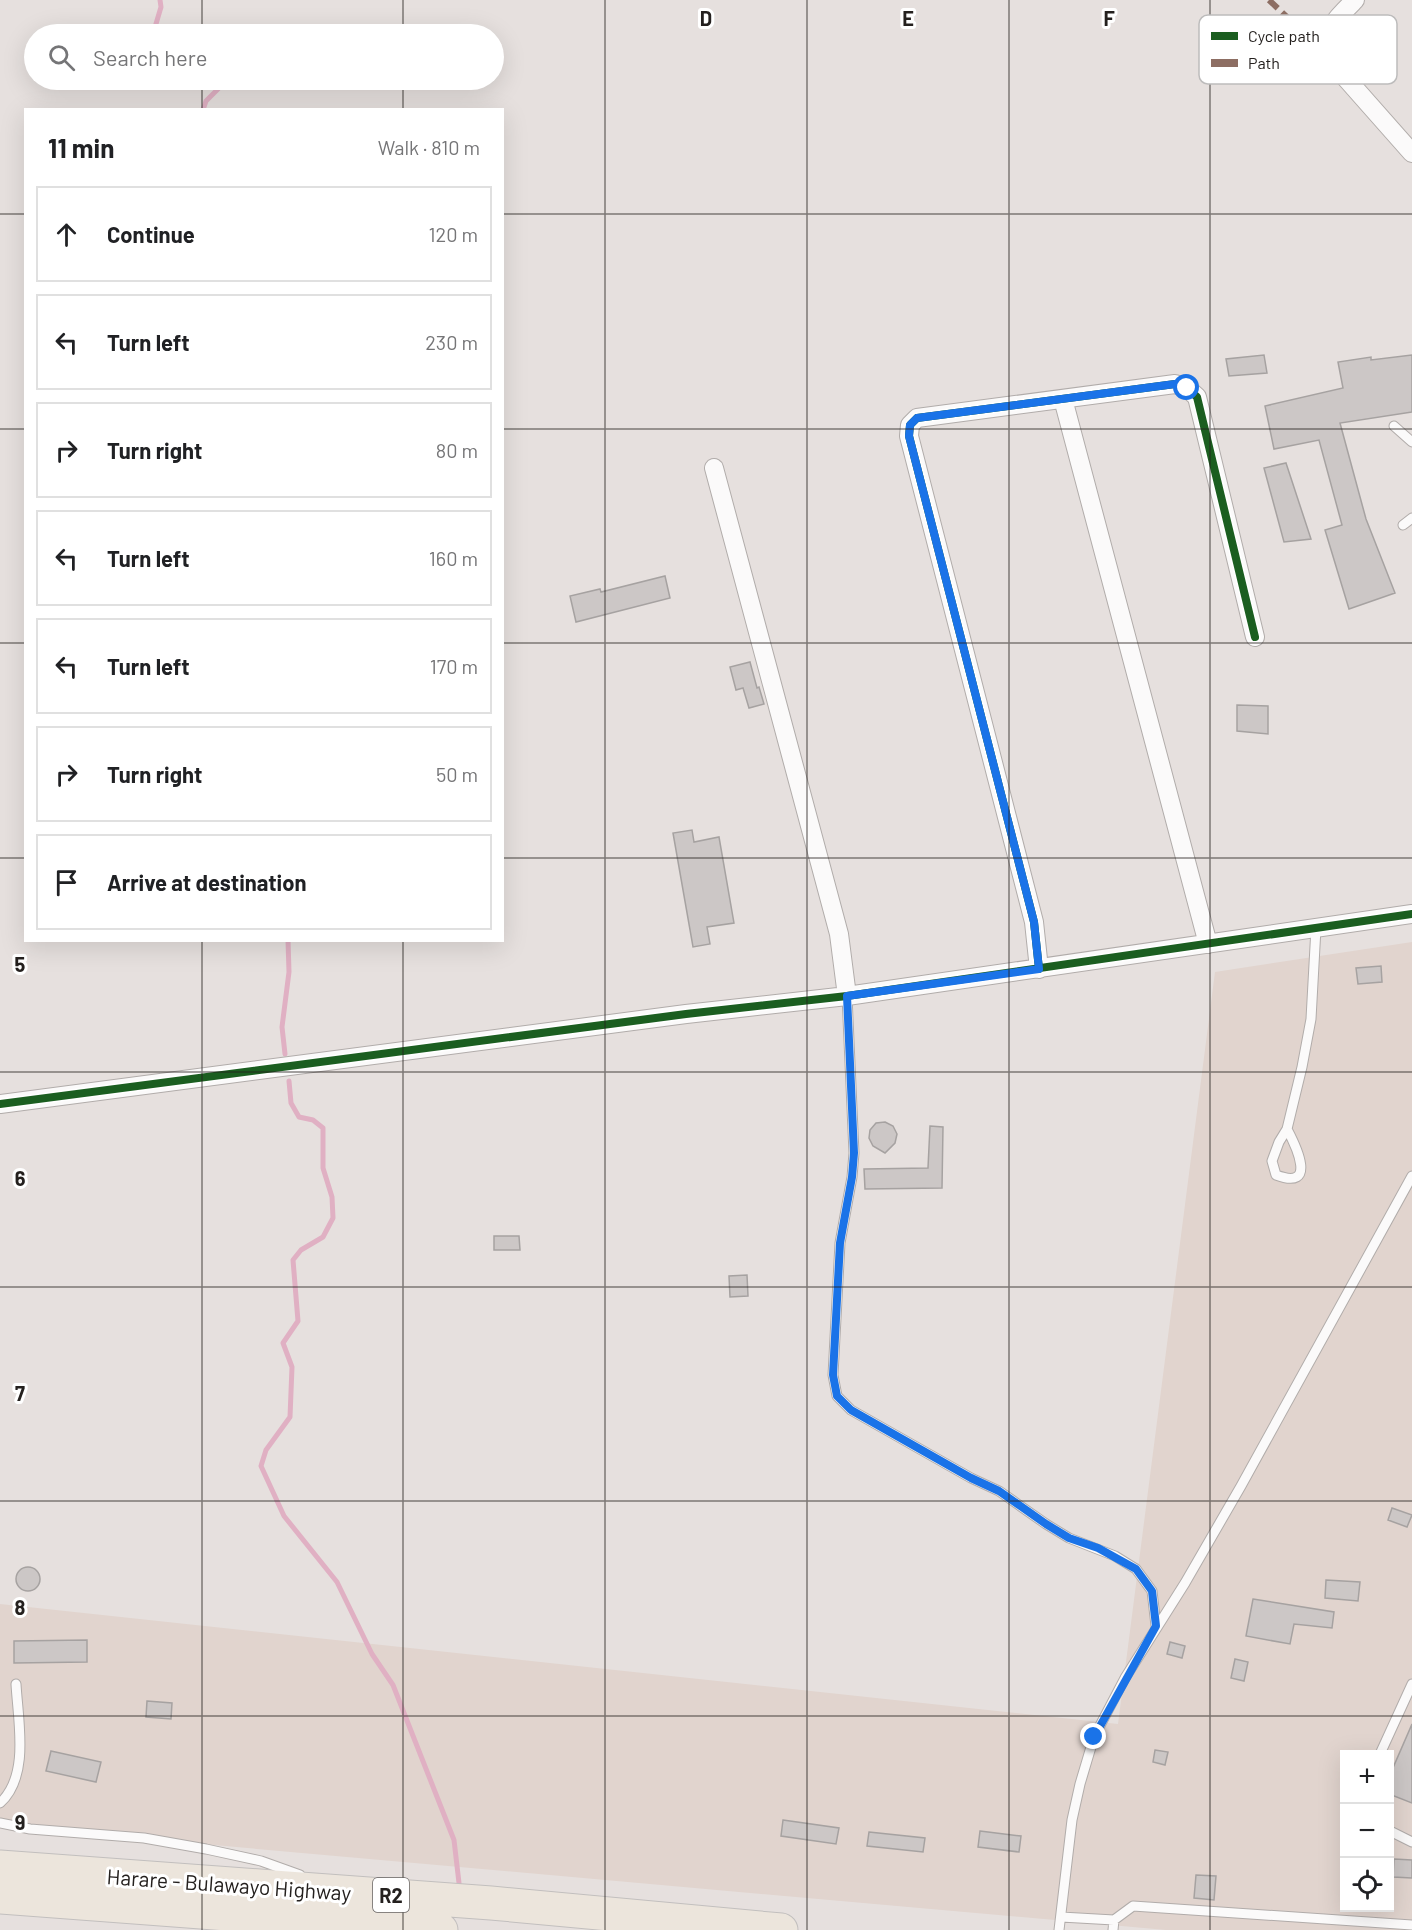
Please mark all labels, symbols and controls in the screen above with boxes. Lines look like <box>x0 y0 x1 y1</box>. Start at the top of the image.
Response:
text: D <box>700 6 712 30</box>
text: E <box>902 6 914 30</box>
text: F <box>1103 6 1115 30</box>
legend <box>1199 15 1397 84</box>
search box <box>24 24 504 90</box>
text: Cycle path <box>1248 26 1320 45</box>
icon: search <box>45 41 78 74</box>
text: Search here <box>93 44 207 70</box>
text: Path <box>1248 53 1280 72</box>
text: 11 min <box>48 132 114 163</box>
text: Walk · 810 m <box>378 135 480 159</box>
icon: ahead <box>50 218 83 251</box>
text: Continue <box>107 221 195 247</box>
text: 120 m <box>428 222 478 246</box>
icon: left <box>50 326 83 359</box>
text: Turn left <box>107 329 190 355</box>
text: 230 m <box>425 330 478 354</box>
route start <box>1173 374 1199 400</box>
icon: right <box>50 434 83 467</box>
text: Turn right <box>107 437 202 463</box>
text: 80 m <box>436 438 478 462</box>
icon: left <box>50 542 83 575</box>
text: Turn left <box>107 545 190 571</box>
text: 160 m <box>429 546 478 570</box>
icon: left <box>50 650 83 683</box>
text: Turn left <box>107 653 190 679</box>
text: 170 m <box>430 654 478 678</box>
icon: right <box>50 758 83 791</box>
text: Turn right <box>107 761 202 787</box>
text: 50 m <box>436 762 478 786</box>
icon: arrive <box>50 866 83 899</box>
text: Arrive at destination <box>107 869 306 895</box>
text: 5 <box>15 952 26 976</box>
text: 6 <box>15 1166 26 1190</box>
text: 7 <box>15 1381 25 1405</box>
text: 8 <box>15 1595 26 1619</box>
route end <box>1080 1723 1106 1749</box>
map controls <box>1340 1750 1394 1912</box>
button: + <box>1340 1750 1394 1804</box>
button: − <box>1340 1804 1394 1858</box>
text: 9 <box>15 1810 25 1834</box>
button: locate <box>1340 1858 1394 1912</box>
street label: Harare - Bulawayo Highway <box>106 1863 352 1905</box>
road number: R2 <box>373 1878 409 1912</box>

